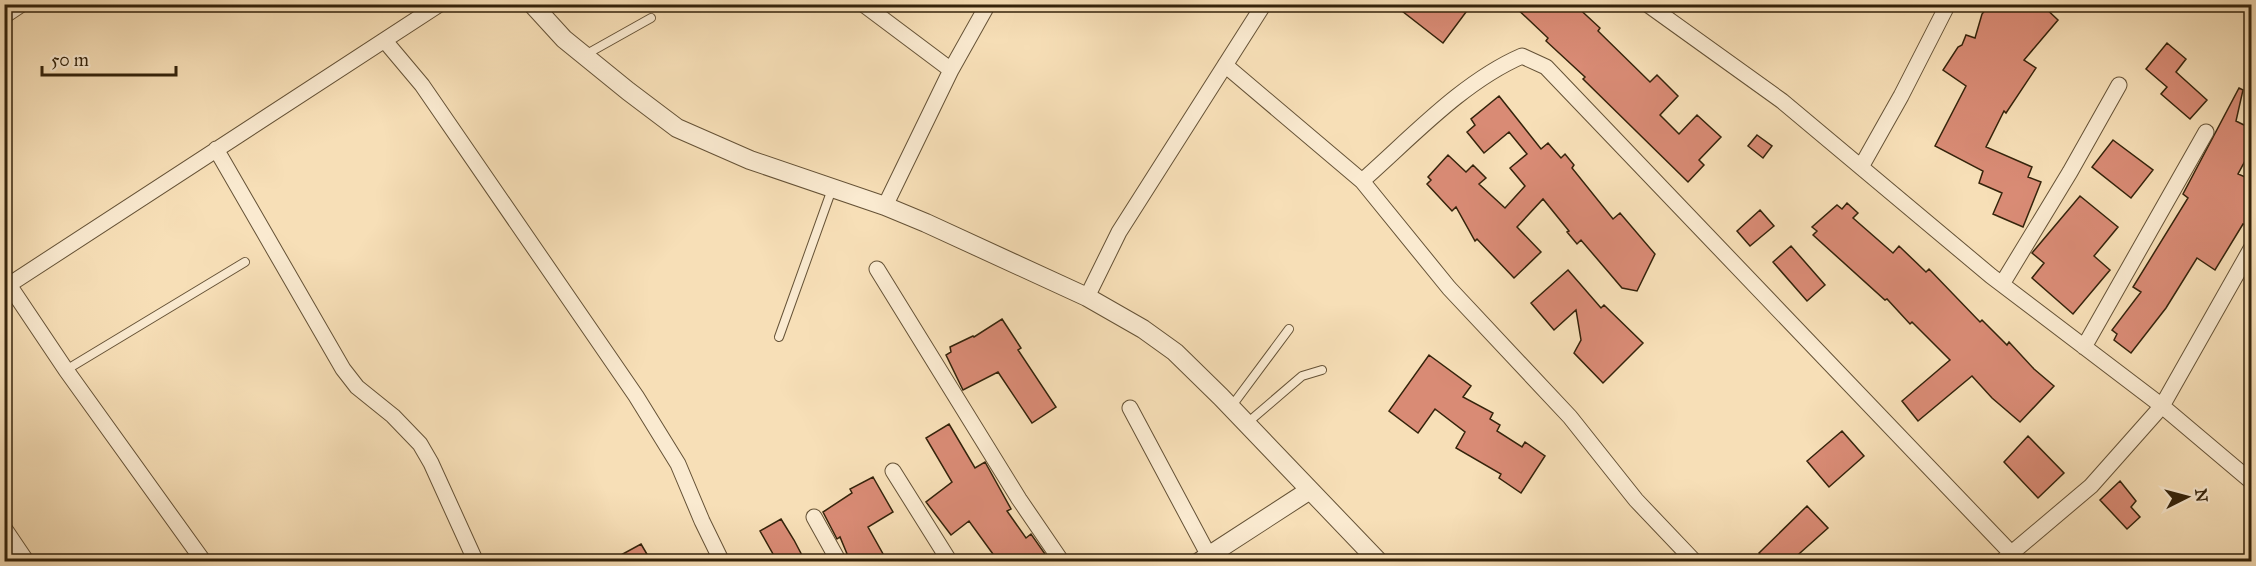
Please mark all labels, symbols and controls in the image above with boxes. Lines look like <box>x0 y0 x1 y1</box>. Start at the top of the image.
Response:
scale bar <box>42 39 176 77</box>
text: 50 m <box>51 49 89 71</box>
north arrow <box>2157 467 2217 527</box>
text: N <box>2191 488 2212 504</box>

